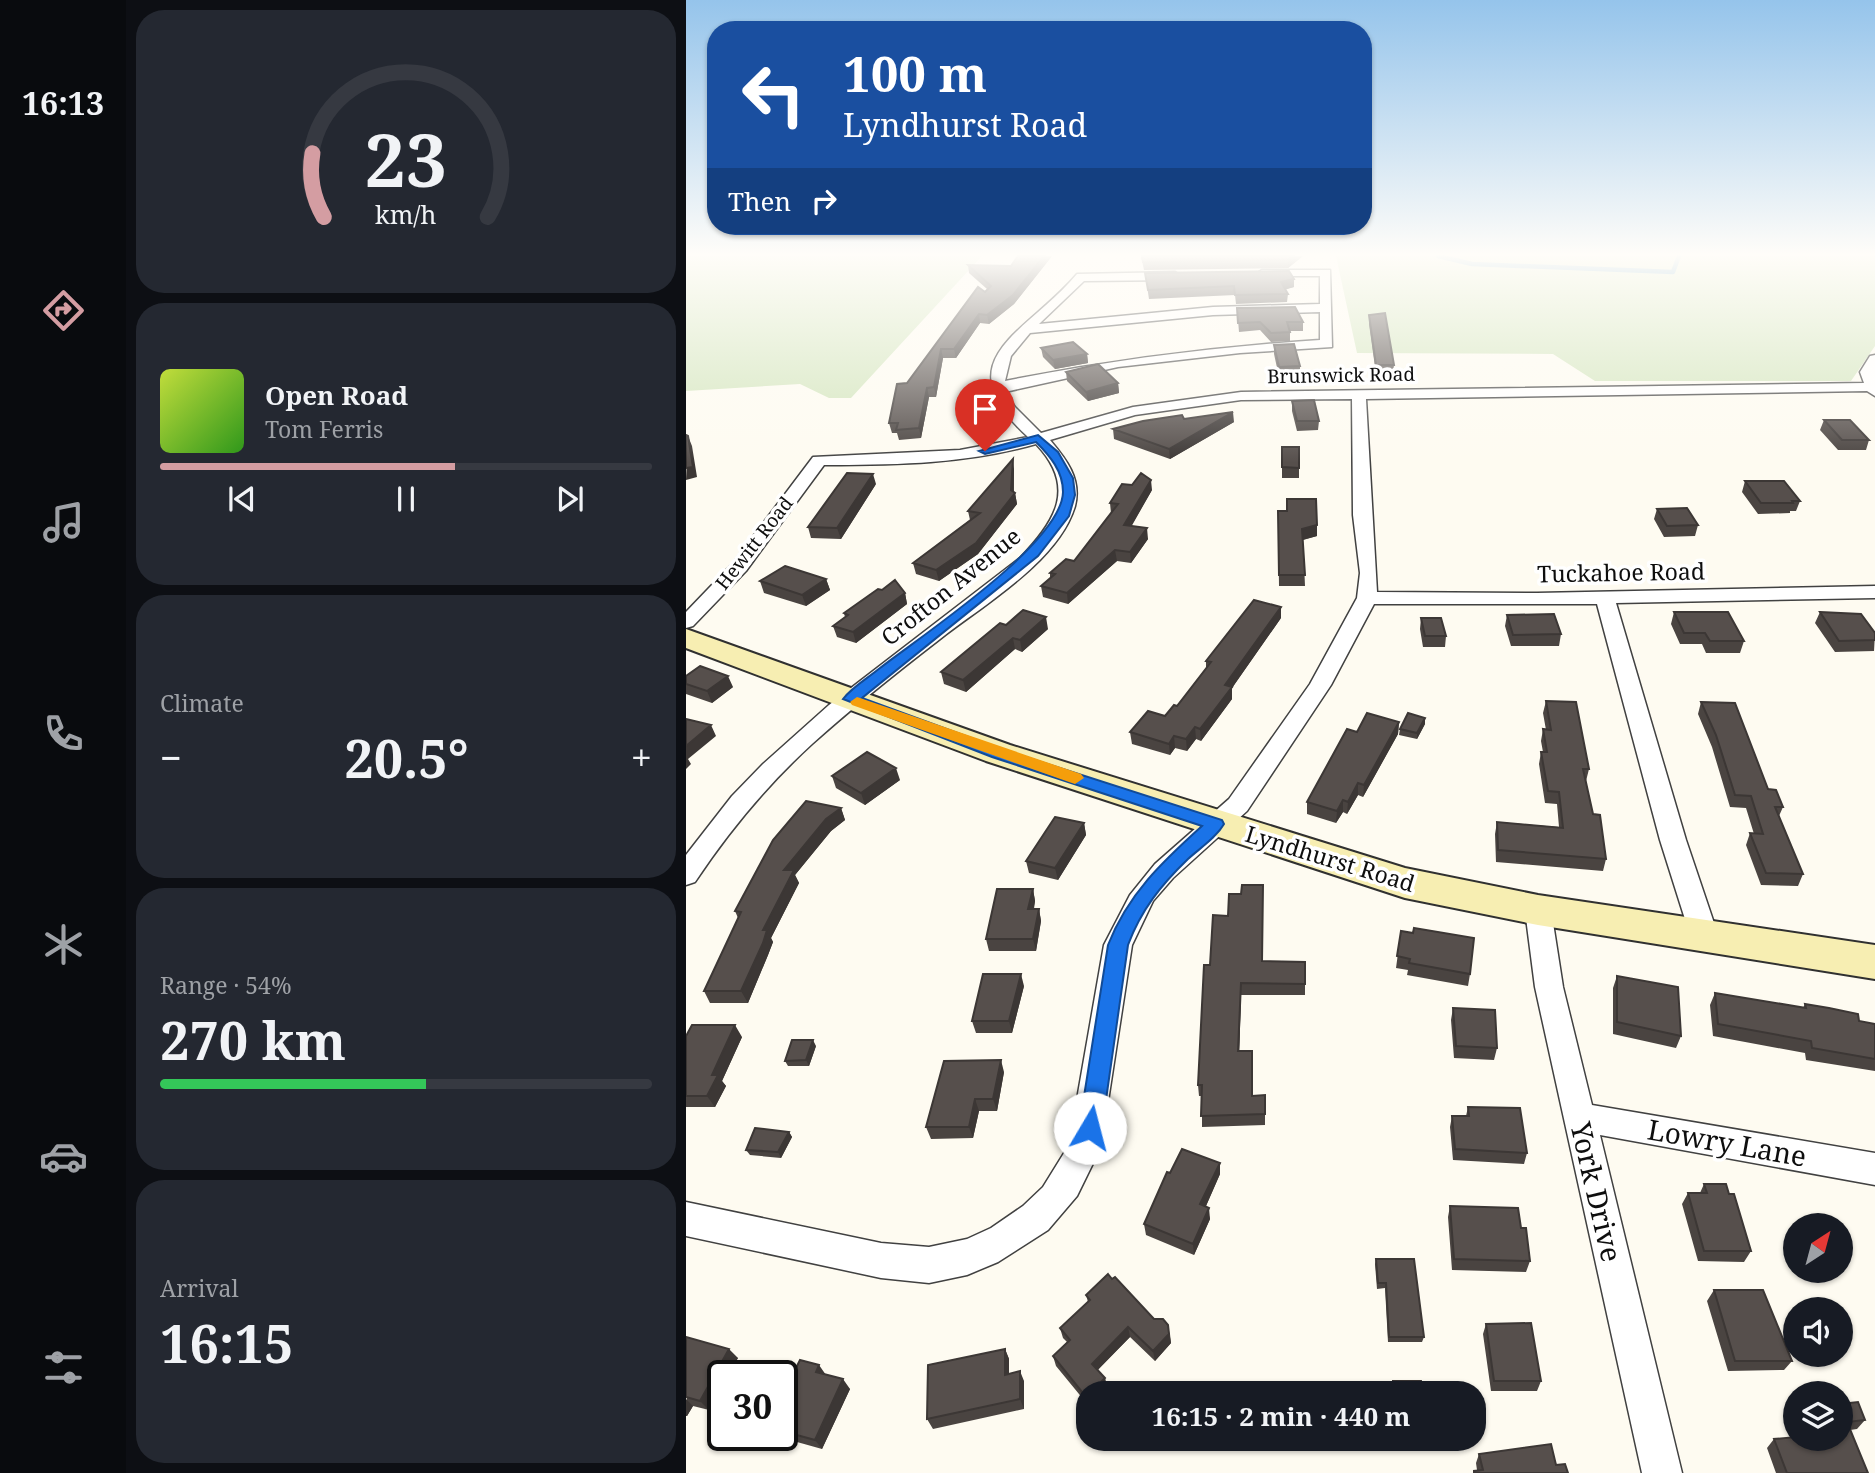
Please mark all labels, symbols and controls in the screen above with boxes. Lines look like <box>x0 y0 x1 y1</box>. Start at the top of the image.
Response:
text: 100 m <box>843 40 987 106</box>
icon: left <box>728 49 819 140</box>
text: 16:13 <box>22 81 104 124</box>
text: Lyndhurst Road <box>843 103 1087 146</box>
text: 23 <box>365 110 447 209</box>
icon: right <box>805 182 843 220</box>
text: Then <box>728 183 791 219</box>
text: km/h <box>375 197 437 231</box>
icon: directions <box>39 286 88 335</box>
street label: Brunswick Road <box>1267 361 1416 389</box>
text: Open Road <box>265 377 408 413</box>
pin <box>955 379 1015 451</box>
icon: arrive <box>966 390 1004 428</box>
text: Tom Ferris <box>265 413 383 445</box>
icon: previous <box>223 480 261 518</box>
icon: pause <box>387 480 425 518</box>
icon: next <box>551 480 589 518</box>
street label: Hewitt Road <box>709 491 799 595</box>
icon: music <box>39 498 88 547</box>
street label: Crofton Avenue <box>874 520 1027 652</box>
street label: Tuckahoe Road <box>1537 555 1705 589</box>
text: Climate <box>160 687 244 719</box>
icon: phone <box>39 709 88 758</box>
text: 20.5° <box>344 722 469 793</box>
text: − <box>160 731 182 783</box>
text: + <box>631 731 652 783</box>
street label: Lyndhurst Road <box>1242 817 1419 899</box>
icon: climate <box>39 920 88 969</box>
text: Range · 54% <box>160 969 292 1001</box>
text: 270 km <box>160 1004 346 1075</box>
position arrow <box>1053 1091 1127 1165</box>
street label: Lowry Lane <box>1645 1109 1809 1175</box>
street label: York Drive <box>1562 1117 1631 1265</box>
icon: car <box>39 1132 88 1181</box>
north arrow <box>1783 1213 1853 1283</box>
map controls <box>1783 1213 1853 1451</box>
text: Arrival <box>160 1272 239 1304</box>
button: sound <box>1783 1297 1853 1367</box>
text: 16:15 <box>160 1307 293 1378</box>
icon: filters <box>39 1343 88 1392</box>
speed limit sign: 30 <box>707 1360 798 1451</box>
button: layers <box>1783 1381 1853 1451</box>
text: 16:15 · 2 min · 440 m <box>1151 1398 1411 1434</box>

